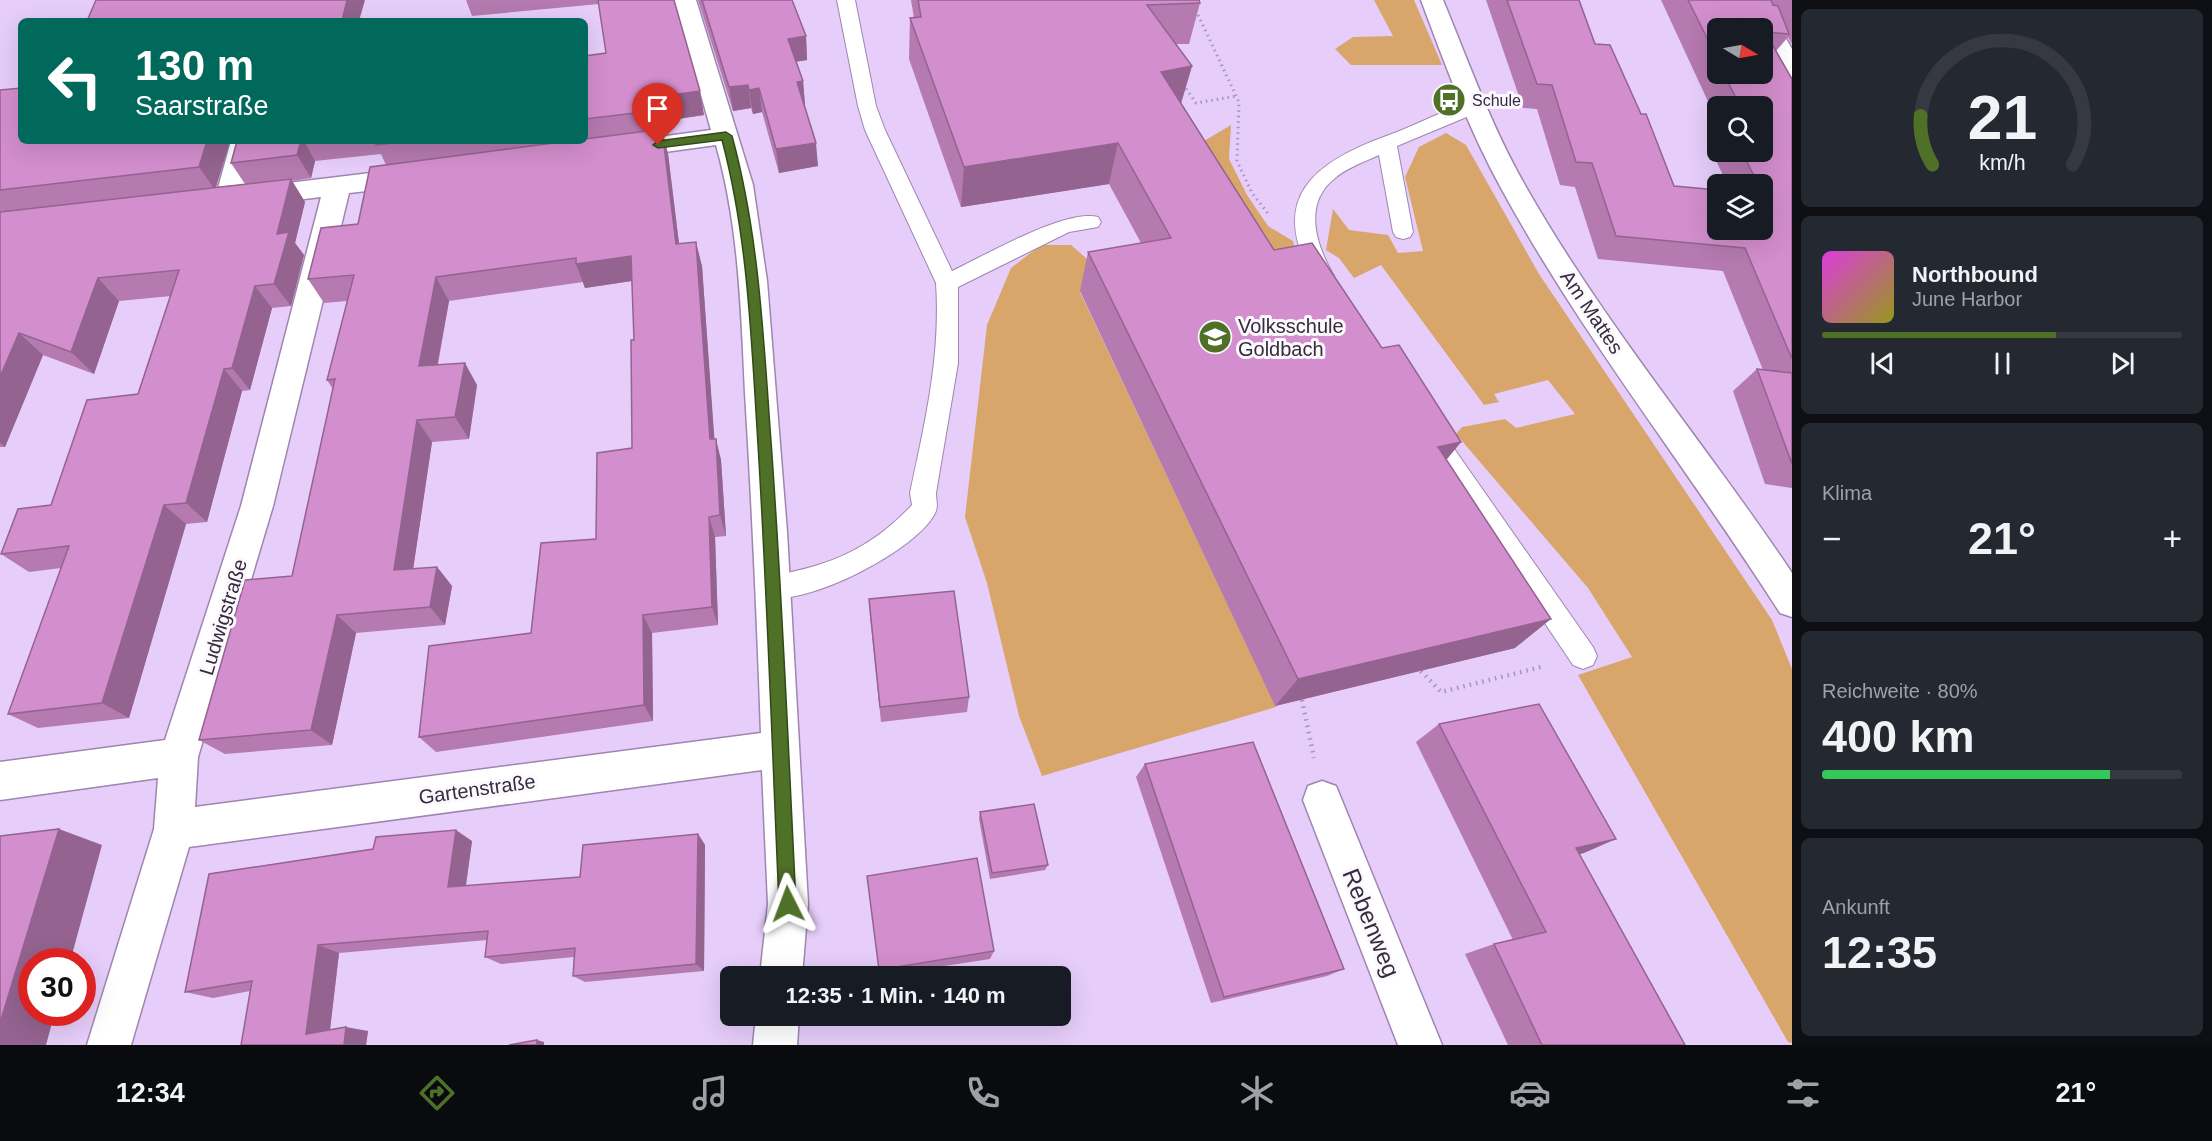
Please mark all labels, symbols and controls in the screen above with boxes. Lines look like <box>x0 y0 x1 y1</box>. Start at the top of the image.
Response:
north arrow <box>1707 18 1773 84</box>
map controls <box>1707 18 1773 240</box>
icon: left <box>36 42 114 120</box>
text: 130 m <box>135 42 254 89</box>
bus stop icon: Schule <box>1431 82 1467 118</box>
pin <box>632 83 683 145</box>
text: 21 <box>1967 83 2037 152</box>
text: Saarstraße <box>135 91 269 121</box>
icon: arrive <box>641 92 674 125</box>
place label: Schule <box>1472 92 1521 109</box>
button: search <box>1707 96 1773 162</box>
text: km/h <box>1979 151 2025 175</box>
button: layers <box>1707 174 1773 240</box>
text: Northbound <box>1912 262 2038 287</box>
street label: Am Mattes <box>1556 266 1628 358</box>
text: June Harbor <box>1912 288 2022 310</box>
place label: Volksschule Goldbach <box>1238 315 1344 360</box>
school or university icon: Volksschule Goldbach <box>1197 319 1233 355</box>
icon: previous <box>1866 347 1899 380</box>
icon: pause <box>1986 347 2019 380</box>
icon: next <box>2106 347 2139 380</box>
text: Klima <box>1822 482 1872 504</box>
text: 21° <box>1968 513 2036 564</box>
text: − <box>1822 520 1841 557</box>
text: + <box>2163 520 2182 557</box>
street label: Ludwigstraße <box>195 556 251 678</box>
text: Reichweite · 80% <box>1822 680 1978 702</box>
text: 400 km <box>1822 711 1975 762</box>
street label: Gartenstraße <box>417 770 537 808</box>
street label: Rebenweg <box>1337 865 1405 981</box>
position arrow <box>756 872 820 936</box>
text: Ankunft <box>1822 896 1890 918</box>
text: 12:35 <box>1822 927 1937 978</box>
speed limit sign: 30 <box>18 948 96 1026</box>
text: 12:35 · 1 Min. · 140 m <box>785 983 1006 1008</box>
icon: directions <box>416 1072 458 1114</box>
icon: music <box>689 1072 731 1114</box>
icon: phone <box>962 1072 1004 1114</box>
icon: climate <box>1236 1072 1278 1114</box>
icon: car <box>1509 1072 1551 1114</box>
icon: filters <box>1782 1072 1824 1114</box>
text: 12:34 <box>116 1078 185 1108</box>
text: 21° <box>2055 1078 2096 1108</box>

